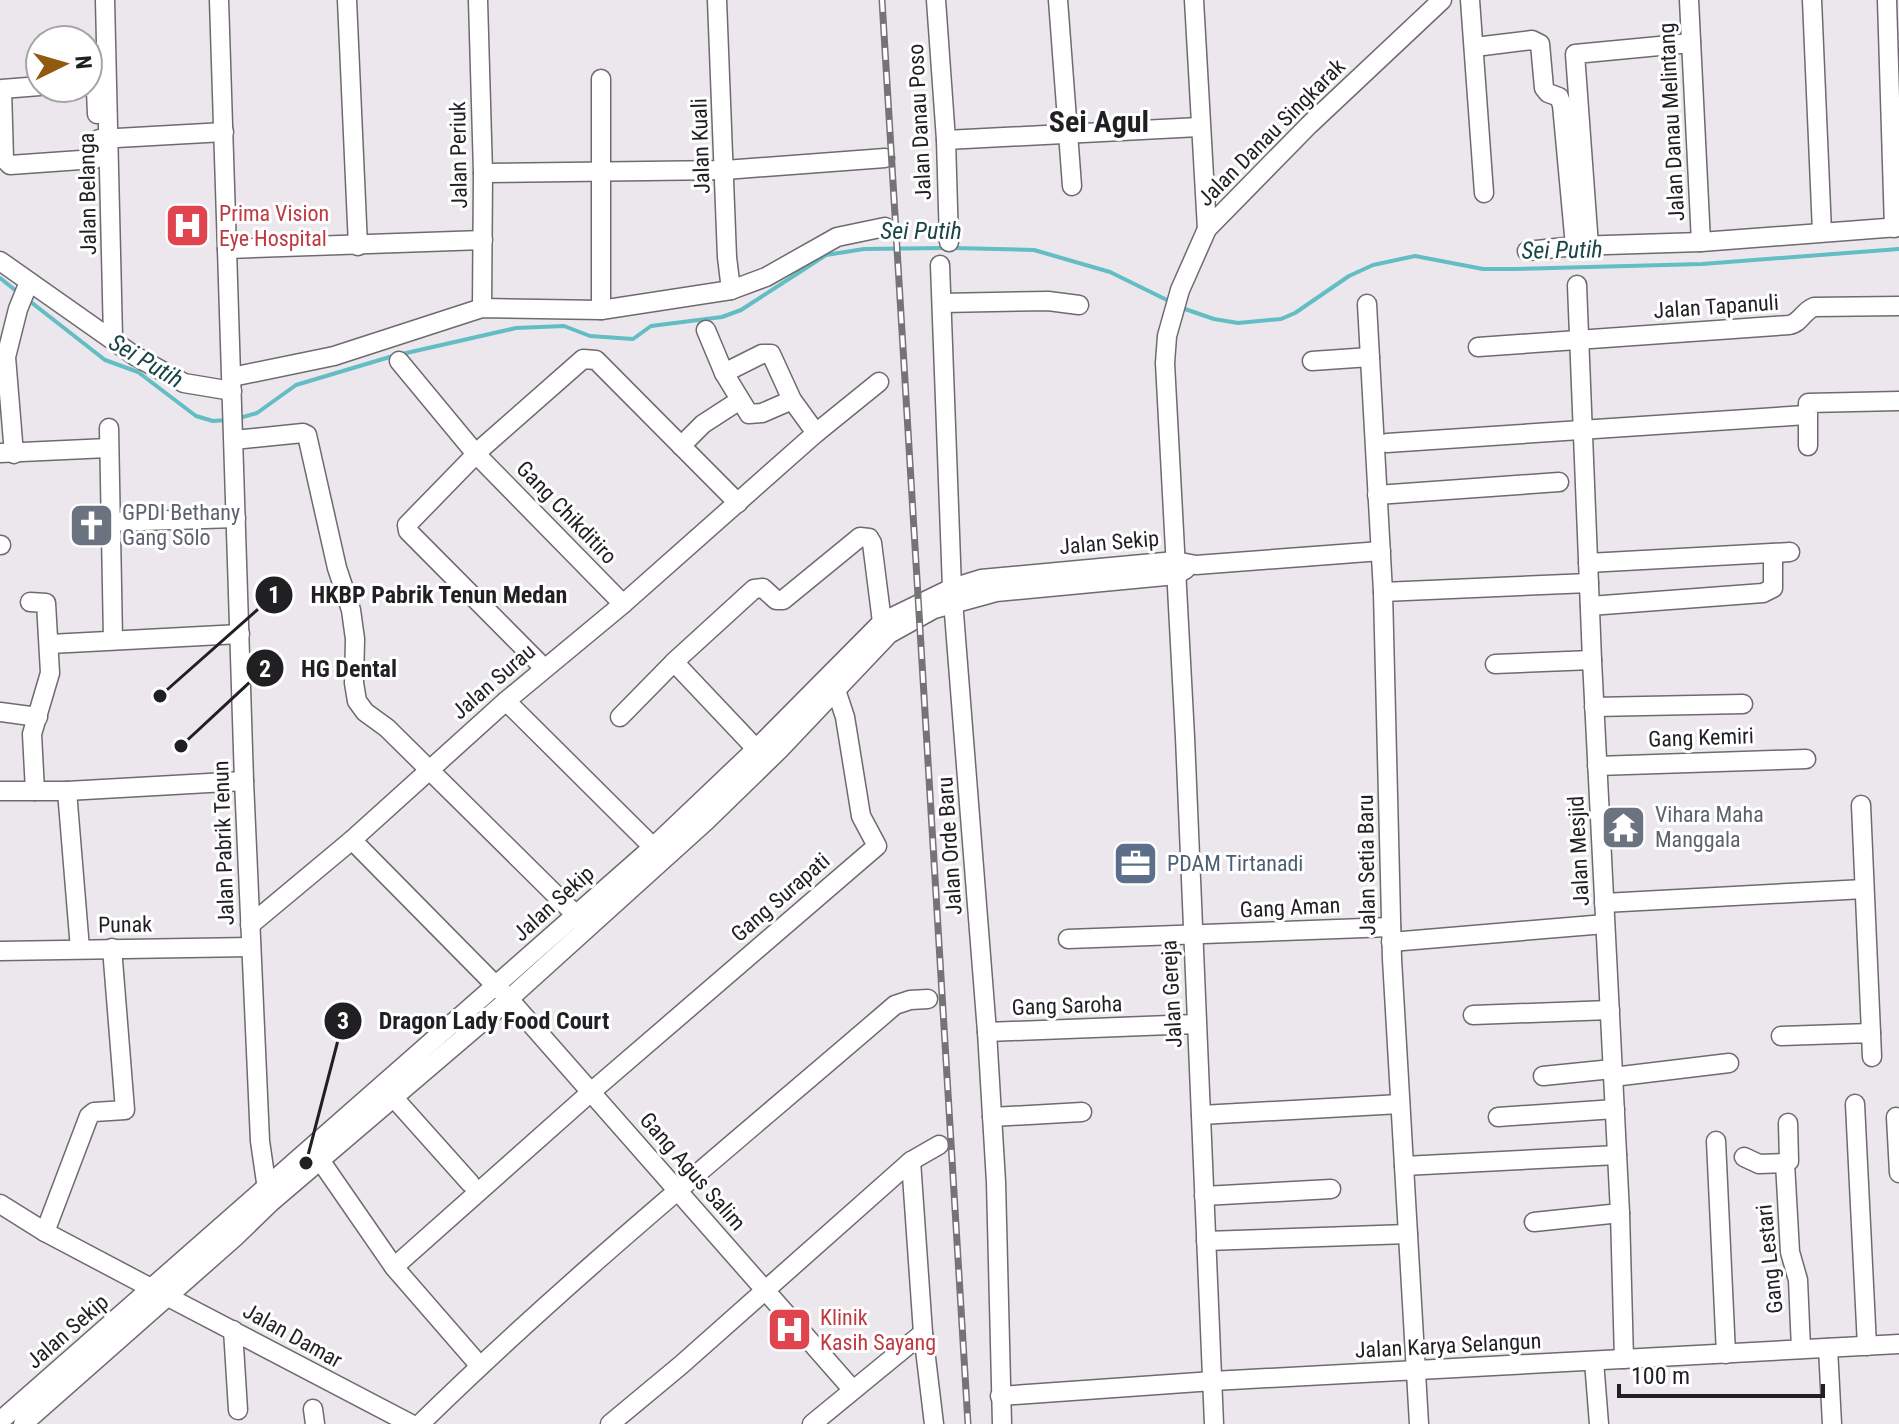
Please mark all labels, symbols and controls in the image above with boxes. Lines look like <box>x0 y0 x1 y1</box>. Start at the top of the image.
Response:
street label: Jalan Danau Melintang <box>1654 22 1689 222</box>
north arrow <box>24 24 104 104</box>
street label: Jalan Danau Poso <box>903 43 936 201</box>
text: N <box>70 54 96 70</box>
street label: Jalan Danau Singkarak <box>1193 54 1350 211</box>
street label: Jalan Kuali <box>686 98 715 194</box>
street label: Jalan Periuk <box>445 101 472 209</box>
district label: Sei Agul <box>1049 104 1149 139</box>
street label: Jalan Belanga <box>74 133 101 255</box>
place label: Prima Vision Eye Hospital <box>219 201 329 251</box>
hospital icon: Prima Vision Eye Hospital <box>164 202 212 250</box>
water label: Sei Putih <box>880 217 962 245</box>
water label: Sei Putih <box>1521 235 1603 265</box>
street label: Jalan Tapanuli <box>1653 290 1780 323</box>
water label: Sei Putih <box>104 328 188 394</box>
street label: Gang Chikditiro <box>511 456 622 569</box>
place label: GPDI Bethany Gang Solo <box>122 500 240 550</box>
church icon: GPDI Bethany Gang Solo <box>67 501 115 549</box>
street label: Jalan Sekip <box>1058 526 1160 559</box>
callout: HKBP Pabrik Tenun Medan <box>254 571 584 619</box>
text: 1 <box>268 581 280 609</box>
text: HKBP Pabrik Tenun Medan <box>311 581 567 609</box>
street label: Jalan Surau <box>447 638 540 724</box>
callout: HG Dental <box>245 644 412 692</box>
text: 2 <box>259 655 271 683</box>
text: HG Dental <box>301 655 397 683</box>
street label: Gang Kemiri <box>1648 723 1754 752</box>
street label: Jalan Pabrik Tenun <box>208 760 239 926</box>
street label: Jalan Orde Baru <box>932 776 967 916</box>
street label: Jalan Setia Baru <box>1353 794 1380 936</box>
street label: Jalan Mesjid <box>1563 795 1594 907</box>
place label: Vihara Maha Manggala <box>1655 802 1764 852</box>
temple icon: Vihara Maha Manggala <box>1600 803 1648 851</box>
office icon: PDAM Tirtanadi <box>1112 839 1160 887</box>
street label: Gang Surapati <box>726 848 835 947</box>
place label: PDAM Tirtanadi <box>1167 851 1303 876</box>
street label: Jalan Sekip <box>508 861 599 946</box>
street label: Gang Aman <box>1239 892 1341 923</box>
street label: Punak <box>98 912 152 937</box>
street label: Jalan Gereja <box>1156 939 1187 1049</box>
street label: Gang Saroha <box>1011 991 1123 1020</box>
callout: Dragon Lady Food Court <box>323 997 626 1045</box>
text: 3 <box>337 1007 349 1035</box>
text: Dragon Lady Food Court <box>379 1007 609 1035</box>
street label: Gang Agus Salim <box>635 1107 751 1235</box>
street label: Gang Lestari <box>1751 1203 1788 1315</box>
street label: Jalan Sekip <box>21 1289 113 1374</box>
street label: Jalan Damar <box>239 1298 347 1373</box>
place label: Klinik Kasih Sayang <box>820 1305 936 1355</box>
hospital icon: Klinik Kasih Sayang <box>765 1306 813 1354</box>
street label: Jalan Karya Selangun <box>1354 1328 1542 1363</box>
scale bar <box>1619 1348 1823 1398</box>
text: 100 m <box>1631 1362 1690 1390</box>

